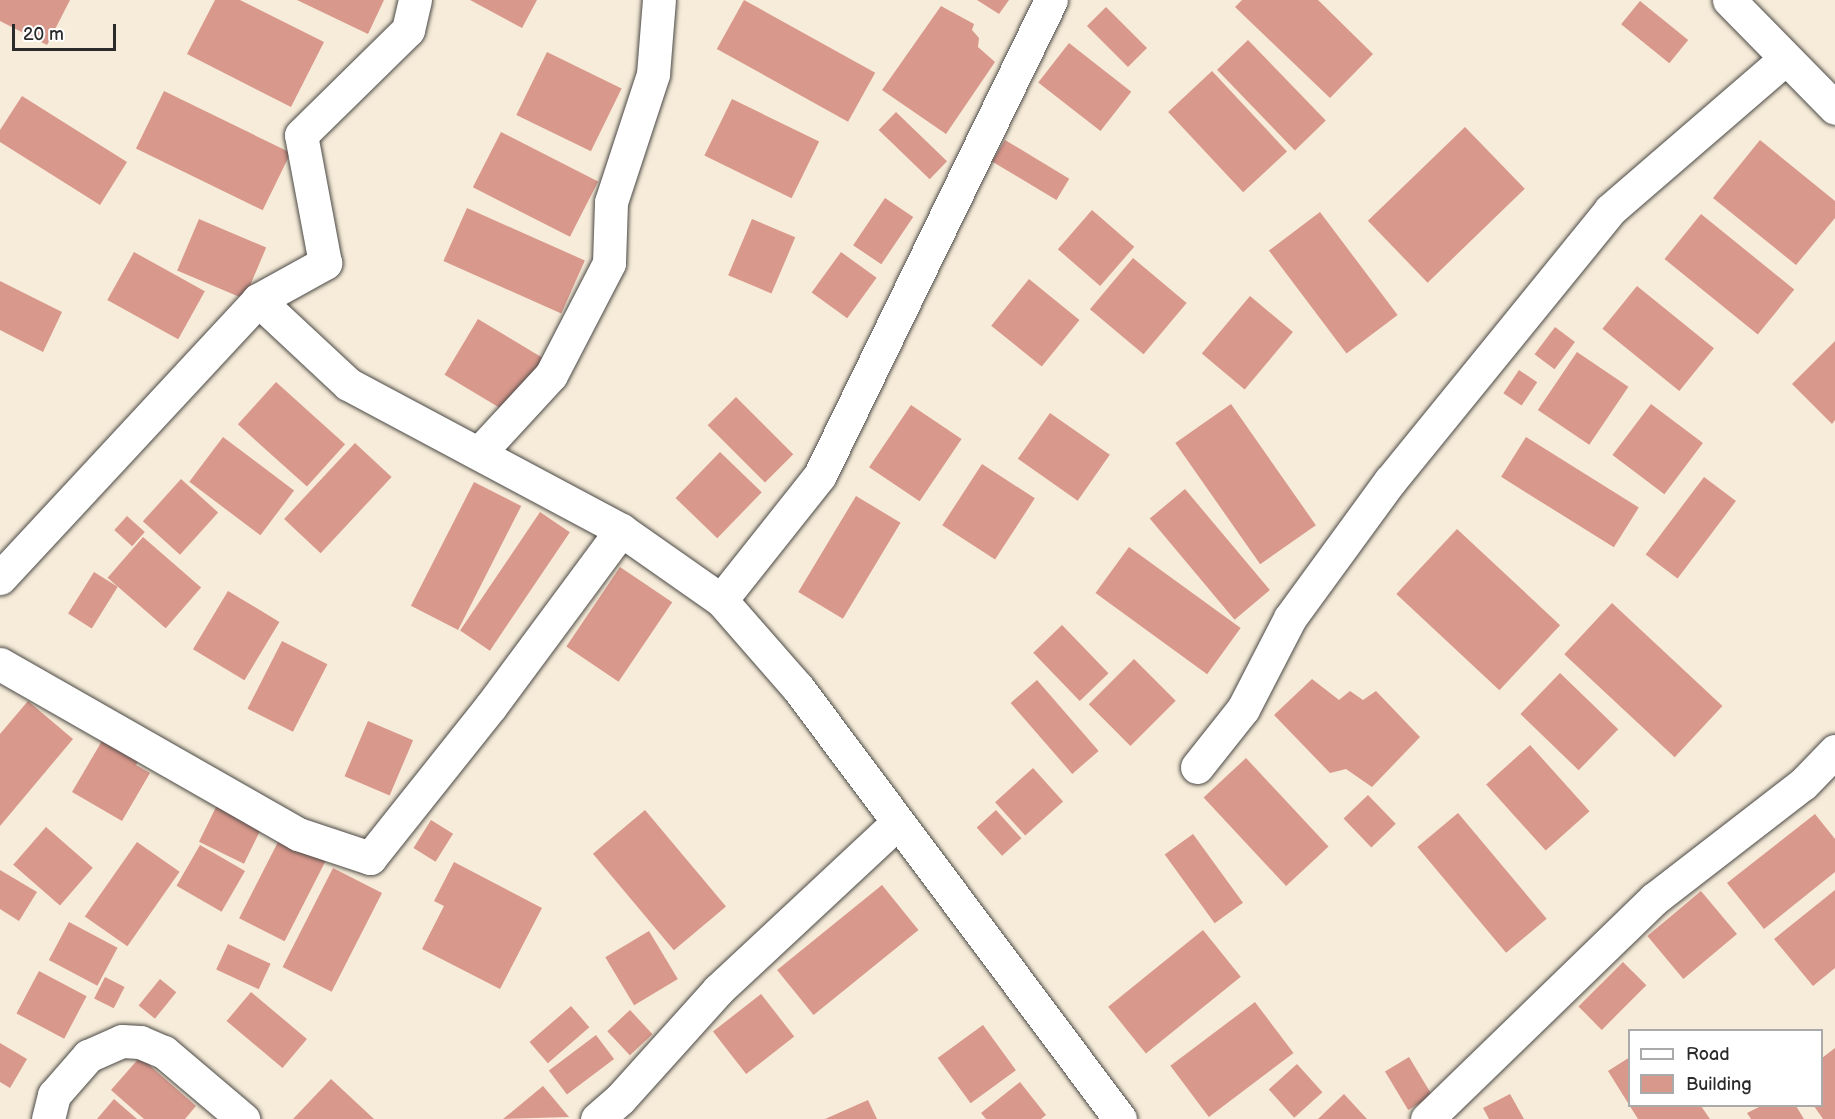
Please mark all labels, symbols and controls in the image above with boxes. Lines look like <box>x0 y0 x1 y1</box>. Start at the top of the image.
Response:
scale bar <box>15 12 118 50</box>
text: 20 m <box>23 24 64 45</box>
legend <box>1628 1029 1823 1107</box>
text: Road <box>1686 1044 1730 1065</box>
text: Building <box>1686 1074 1752 1095</box>

